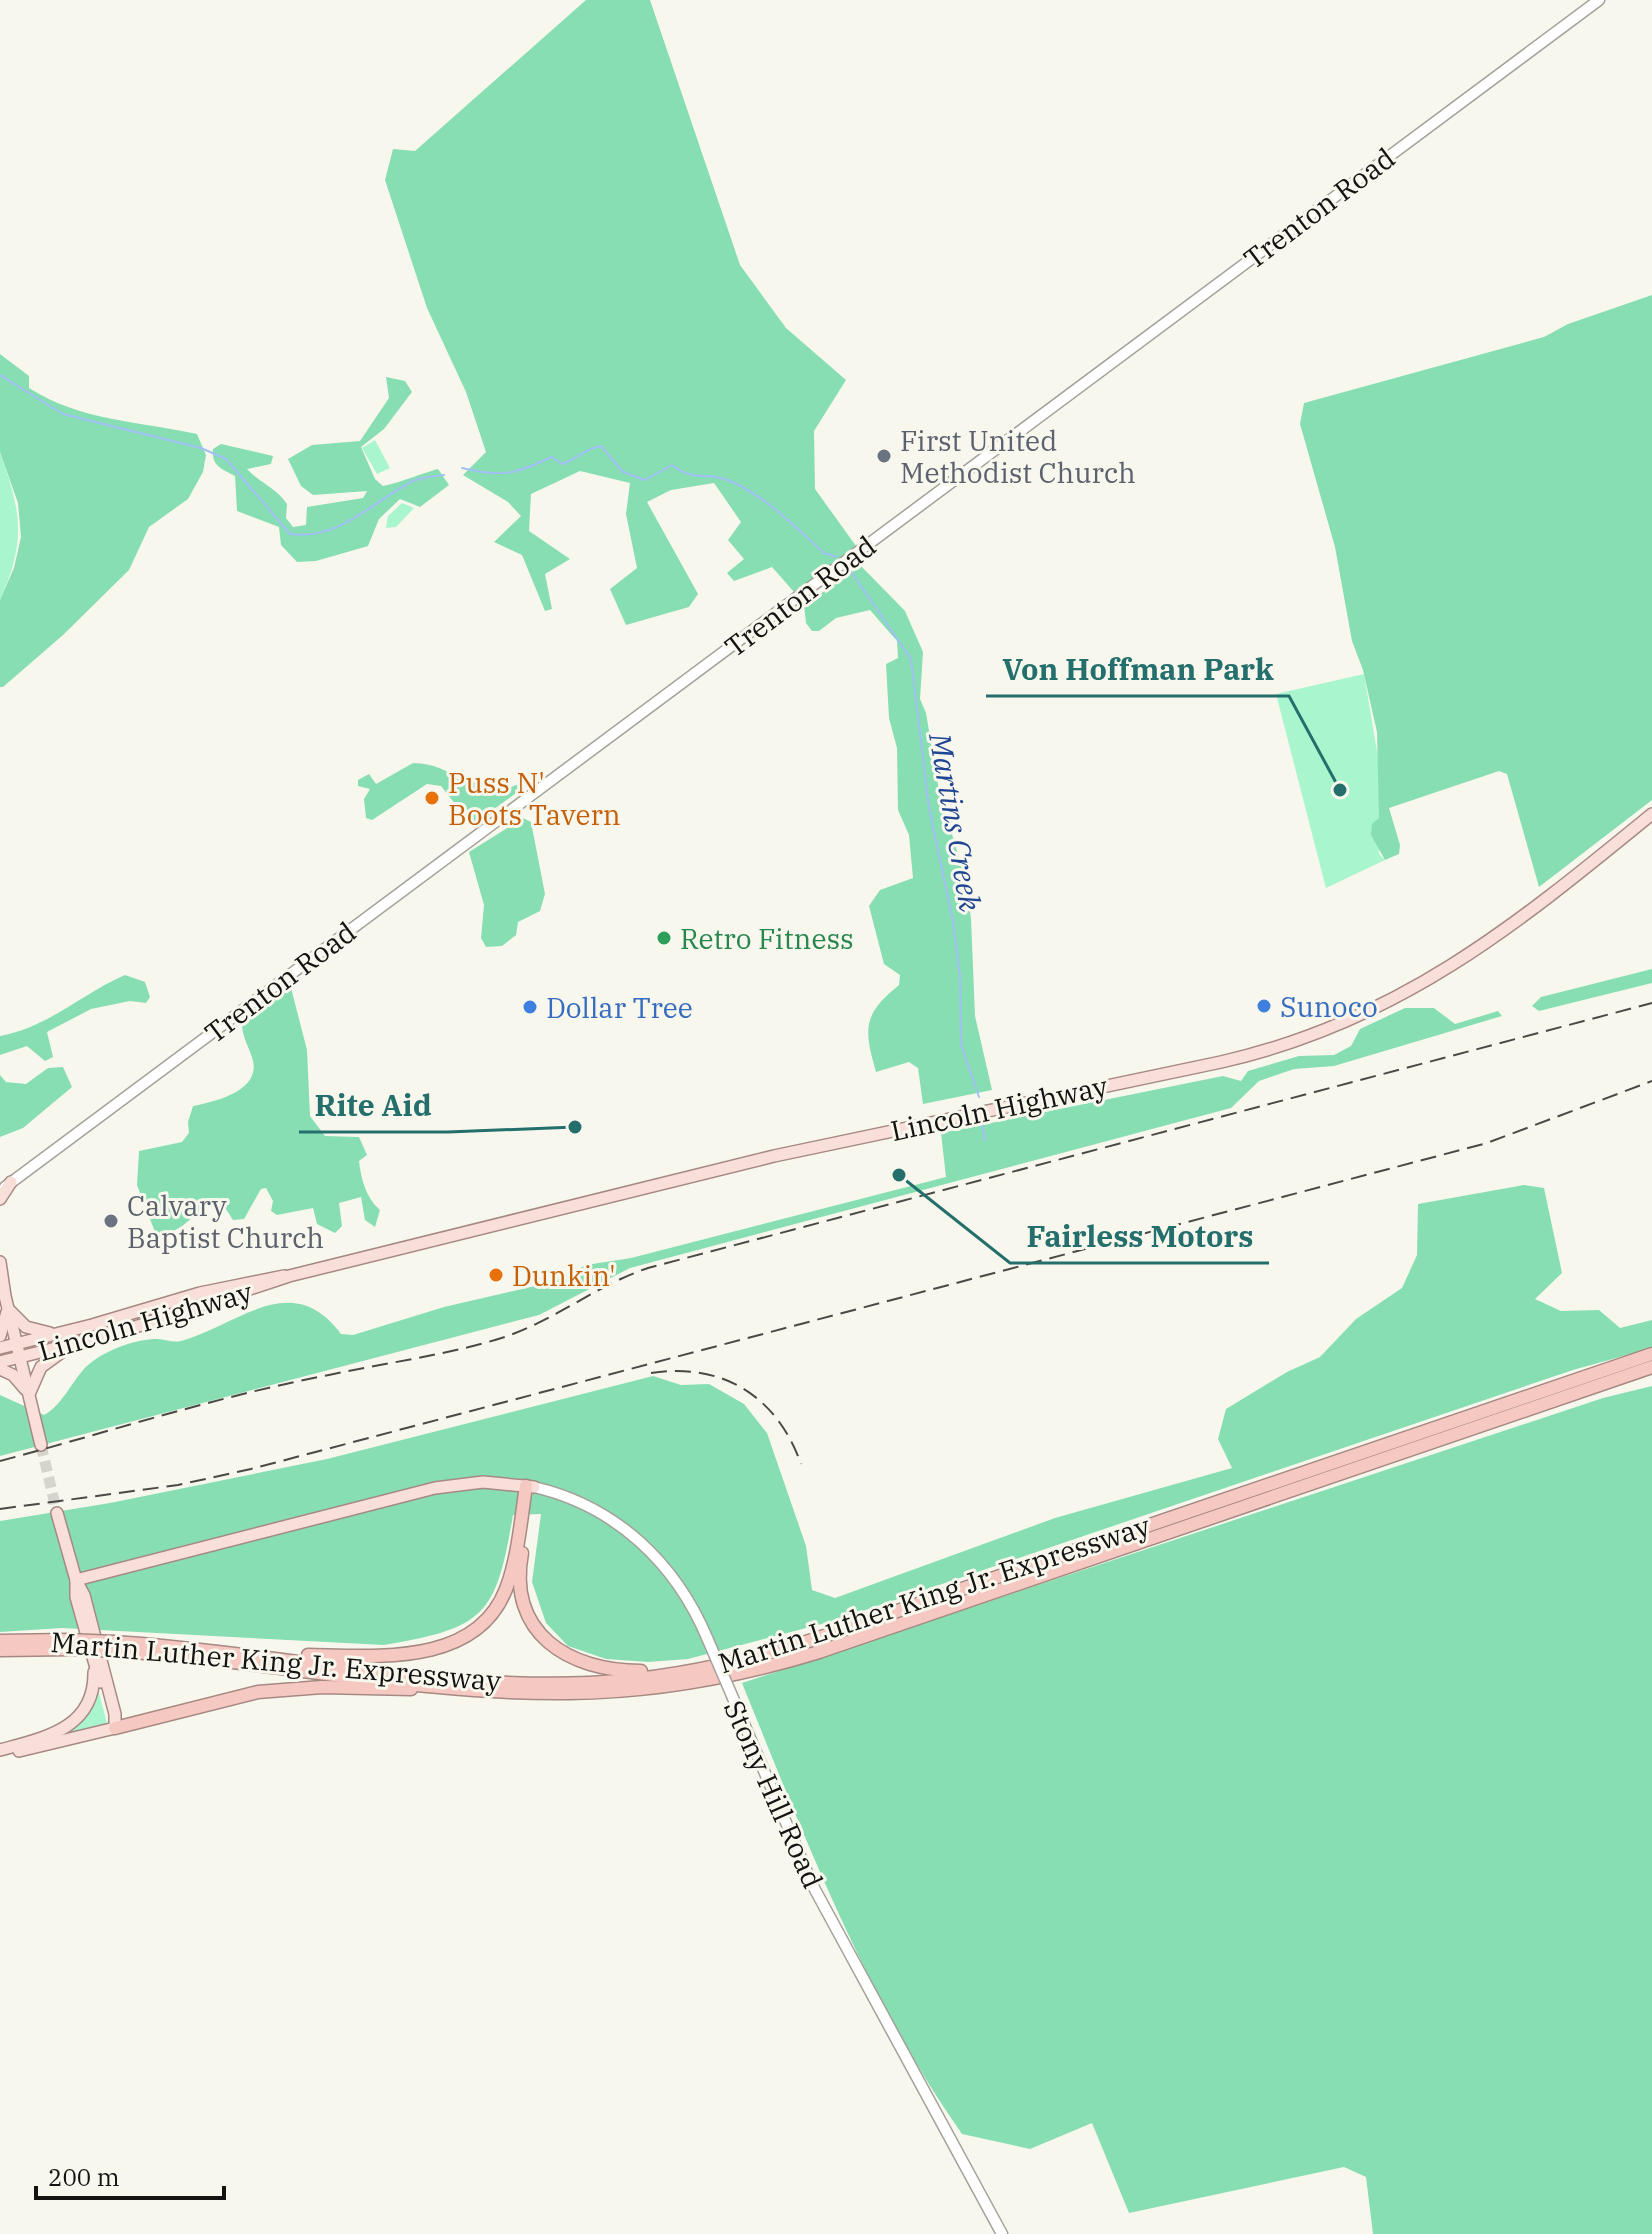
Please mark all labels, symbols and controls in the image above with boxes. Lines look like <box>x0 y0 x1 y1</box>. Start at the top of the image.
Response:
street label: Trenton Road <box>1236 139 1402 277</box>
place label: First United Methodist Church <box>900 422 1136 491</box>
marker: First United Methodist Church <box>875 447 893 465</box>
street label: Trenton Road <box>717 527 883 665</box>
callout: Von Hoffman Park <box>986 642 1289 696</box>
text: Von Hoffman Park <box>1002 649 1274 688</box>
water label: Martins Creek <box>921 729 991 914</box>
place label: Puss N' Boots Tavern <box>448 764 621 833</box>
marker: Puss N' Boots Tavern <box>423 789 441 807</box>
street label: Trenton Road <box>197 913 363 1051</box>
place label: Retro Fitness <box>680 920 854 957</box>
marker: Retro Fitness <box>655 929 673 947</box>
place label: Sunoco <box>1280 988 1378 1025</box>
place label: Dollar Tree <box>546 989 693 1026</box>
marker: Sunoco <box>1255 997 1273 1015</box>
marker: Dollar Tree <box>521 998 539 1016</box>
street label: Lincoln Highway <box>887 1067 1111 1149</box>
callout: Rite Aid <box>299 1078 448 1132</box>
text: Rite Aid <box>314 1085 432 1124</box>
place label: Calvary Baptist Church <box>127 1187 324 1256</box>
callout: Fairless Motors <box>1010 1209 1269 1263</box>
marker: Calvary Baptist Church <box>102 1212 120 1230</box>
text: Fairless Motors <box>1027 1216 1253 1255</box>
place label: Dunkin' <box>512 1257 616 1294</box>
marker: Dunkin' <box>487 1266 505 1284</box>
street label: Lincoln Highway <box>34 1273 256 1369</box>
street label: Martin Luther King Jr. Expressway <box>713 1507 1155 1681</box>
street label: Martin Luther King Jr. Expressway <box>49 1623 503 1699</box>
street label: Stony Hill Road <box>716 1694 832 1894</box>
scale bar <box>36 2150 224 2200</box>
text: 200 m <box>48 2161 120 2193</box>

